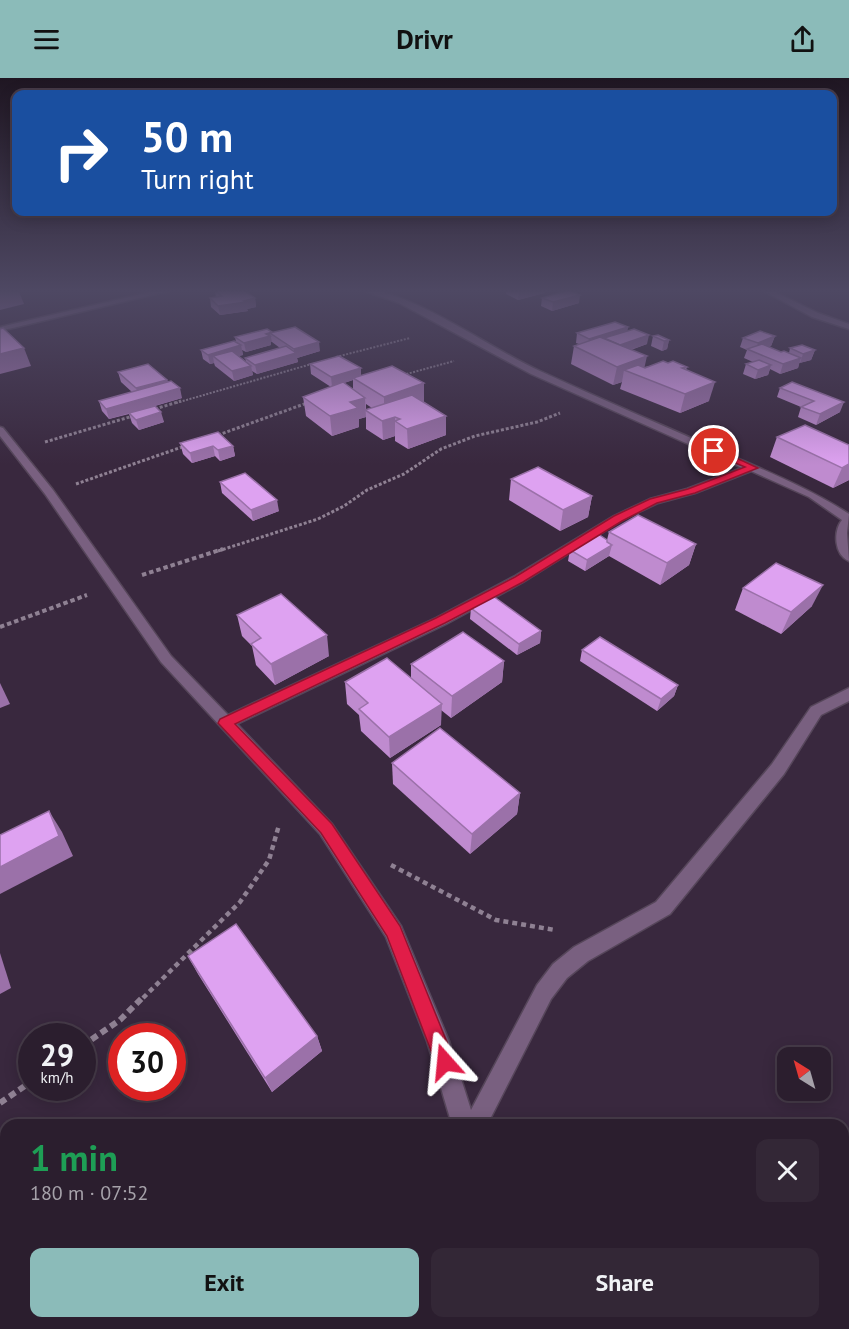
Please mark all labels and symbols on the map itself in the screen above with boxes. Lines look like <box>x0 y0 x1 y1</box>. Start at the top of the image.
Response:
pin <box>688 425 739 476</box>
speed limit sign: 30 <box>108 1023 186 1101</box>
position arrow <box>413 1030 477 1094</box>
north arrow <box>777 1047 831 1101</box>

